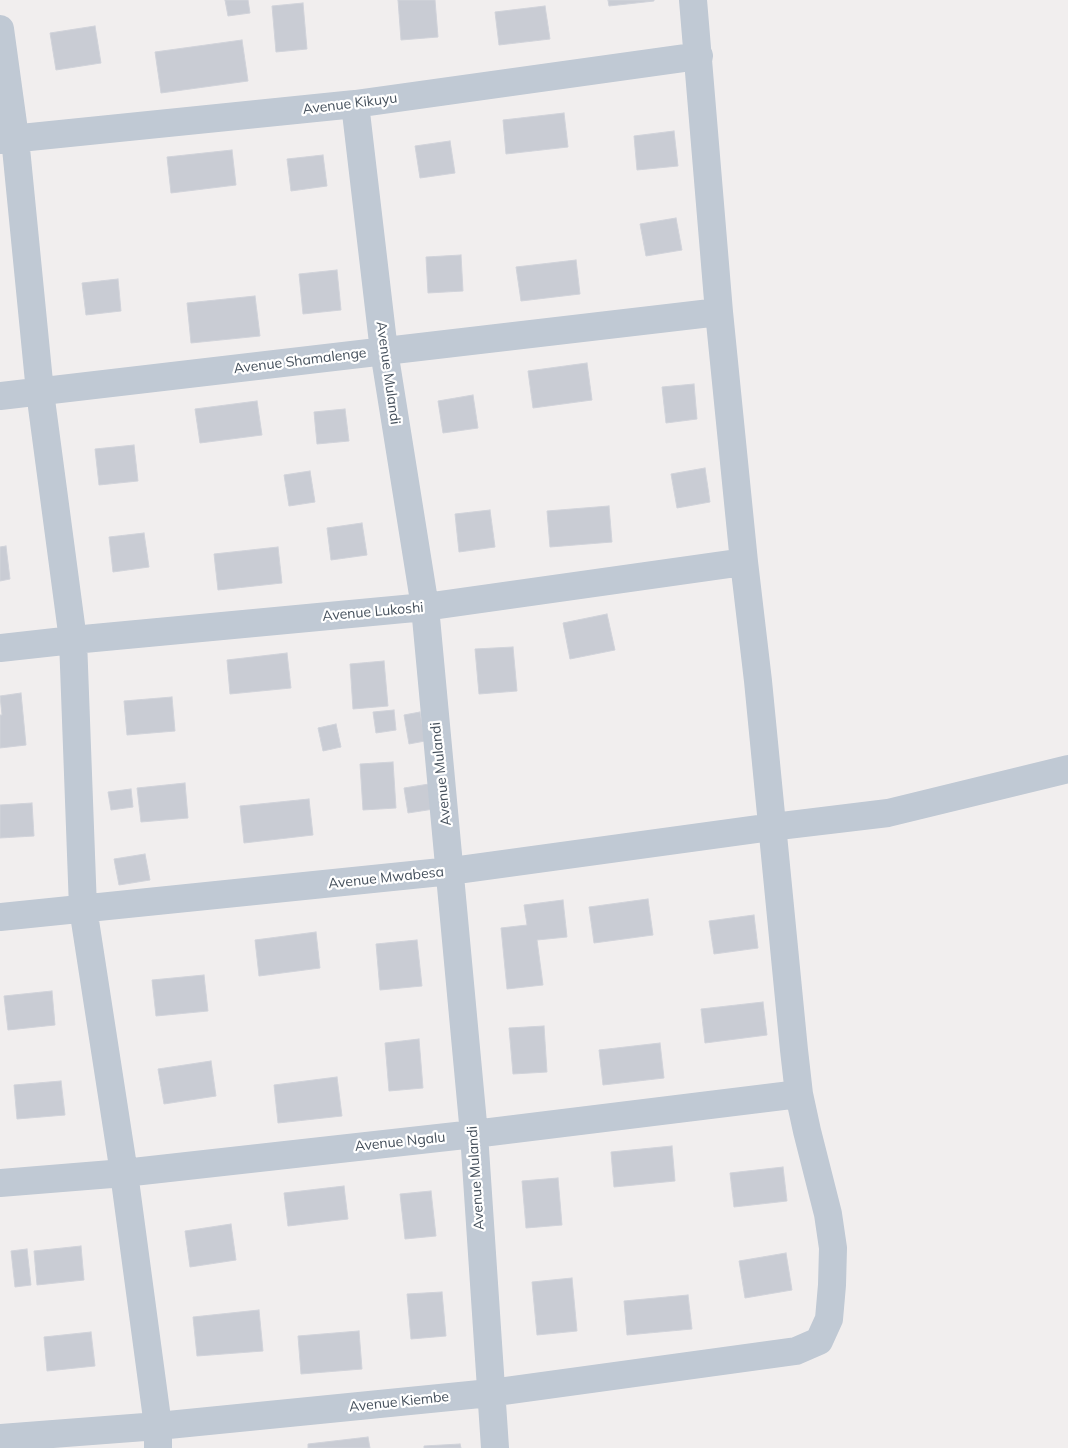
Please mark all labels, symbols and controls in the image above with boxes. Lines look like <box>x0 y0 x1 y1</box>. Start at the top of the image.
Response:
street label: Avenue Kikuyu <box>302 90 398 118</box>
street label: Avenue Mulandi <box>372 320 404 426</box>
street label: Avenue Shamalenge <box>233 345 367 377</box>
street label: Avenue Lukoshi <box>322 599 424 625</box>
street label: Avenue Mulandi <box>427 721 455 827</box>
street label: Avenue Mwabesa <box>327 864 445 892</box>
street label: Avenue Mulandi <box>464 1125 488 1231</box>
street label: Avenue Ngalu <box>354 1129 446 1155</box>
street label: Avenue Kiembe <box>348 1388 450 1416</box>

